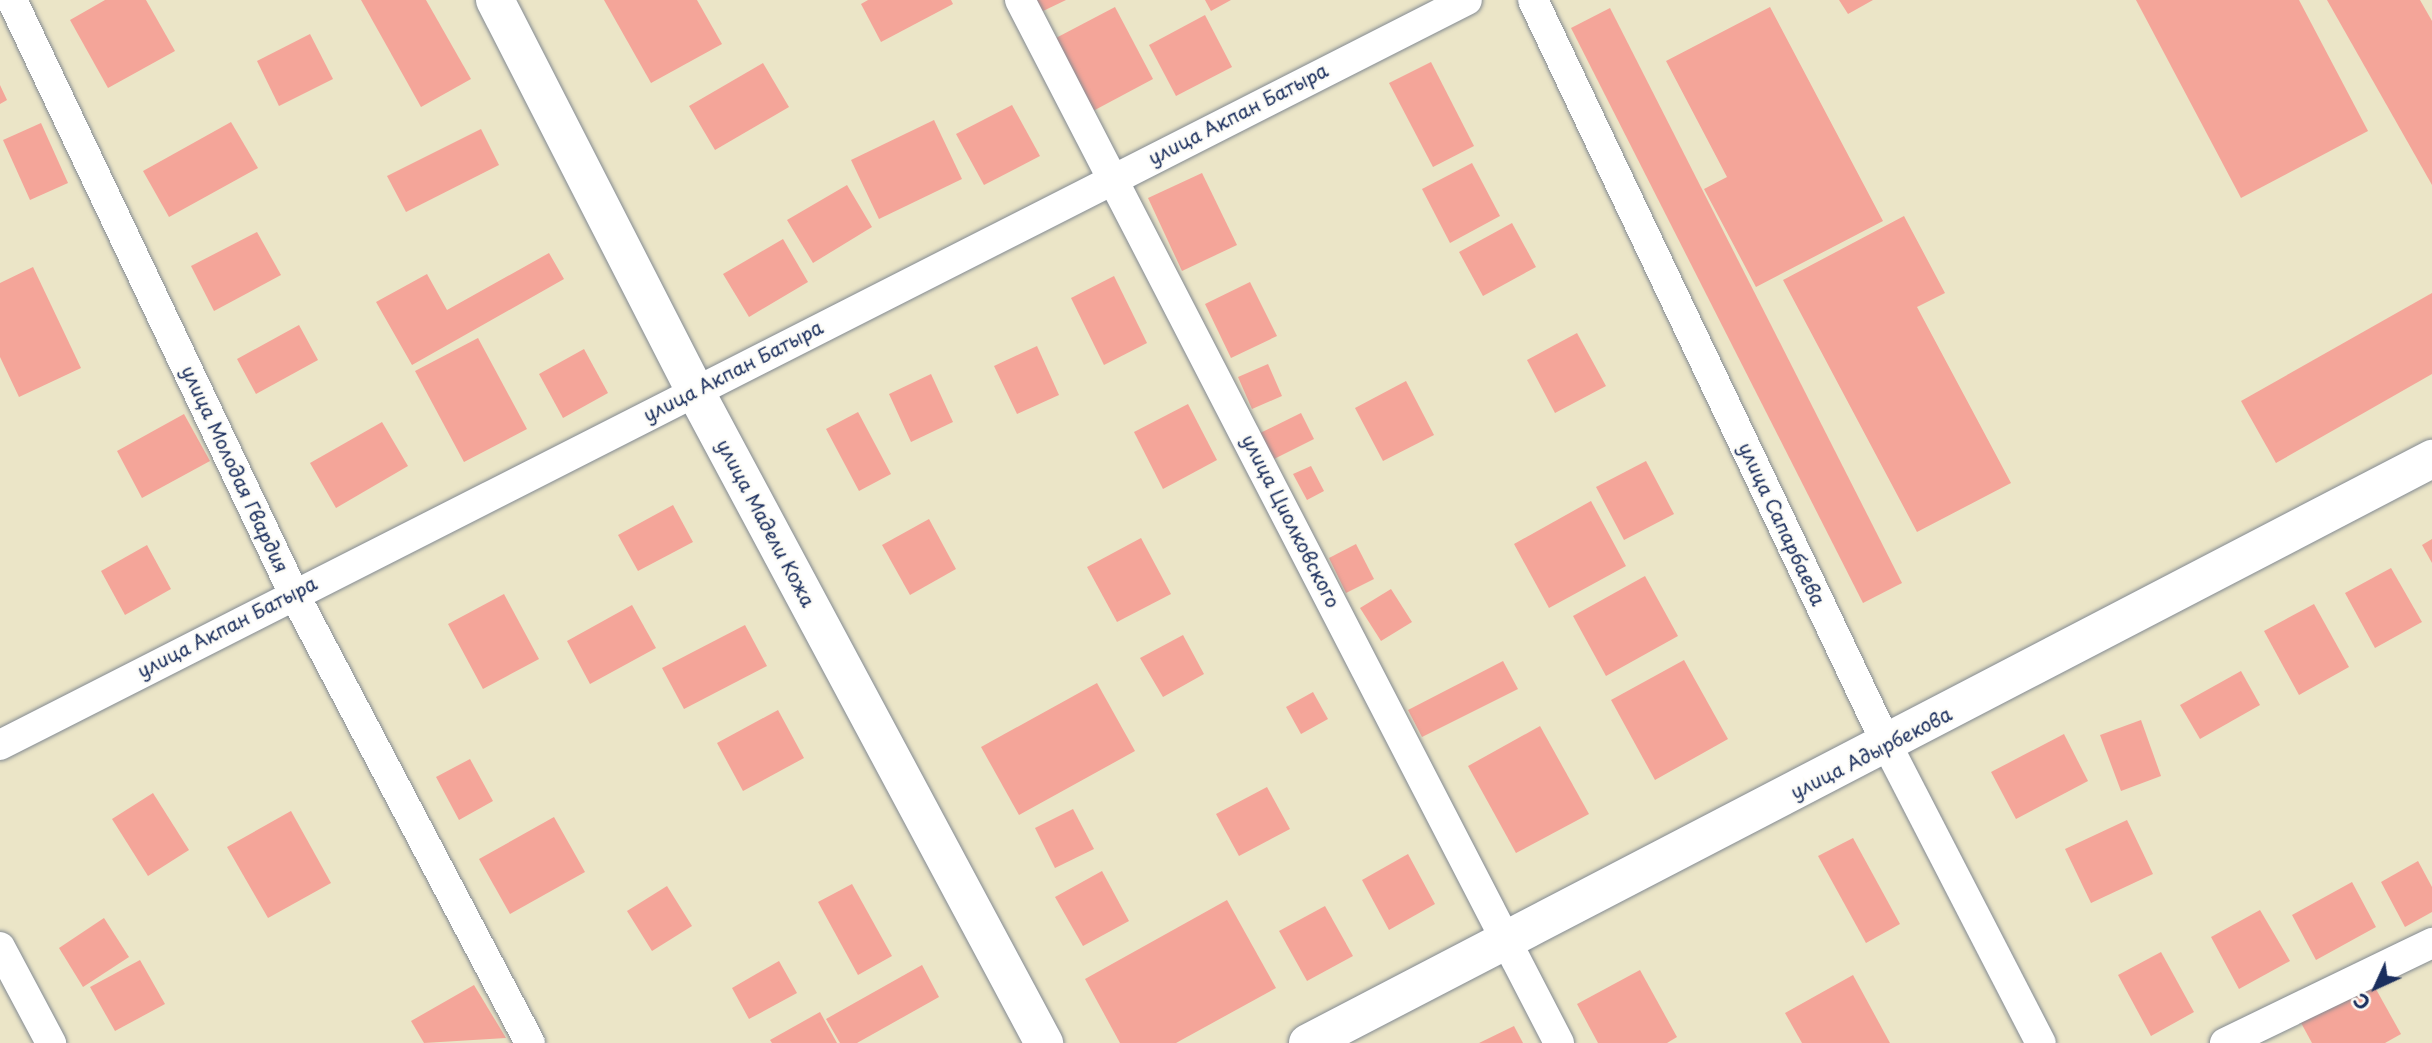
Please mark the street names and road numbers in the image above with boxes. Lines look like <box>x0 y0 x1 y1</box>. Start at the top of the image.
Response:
street label: улица Акпан Батыра <box>1144 58 1332 170</box>
street label: улица Акпан Батыра <box>639 315 827 427</box>
street label: улица Молодая Гвардия <box>177 361 293 577</box>
street label: улица Циолковского <box>1237 430 1345 612</box>
street label: улица Мадели Кожа <box>711 434 821 612</box>
street label: улица Сапарбаева <box>1734 438 1830 610</box>
street label: улица Акпан Батыра <box>133 571 321 683</box>
street label: улица Адырбекова <box>1786 702 1956 804</box>

